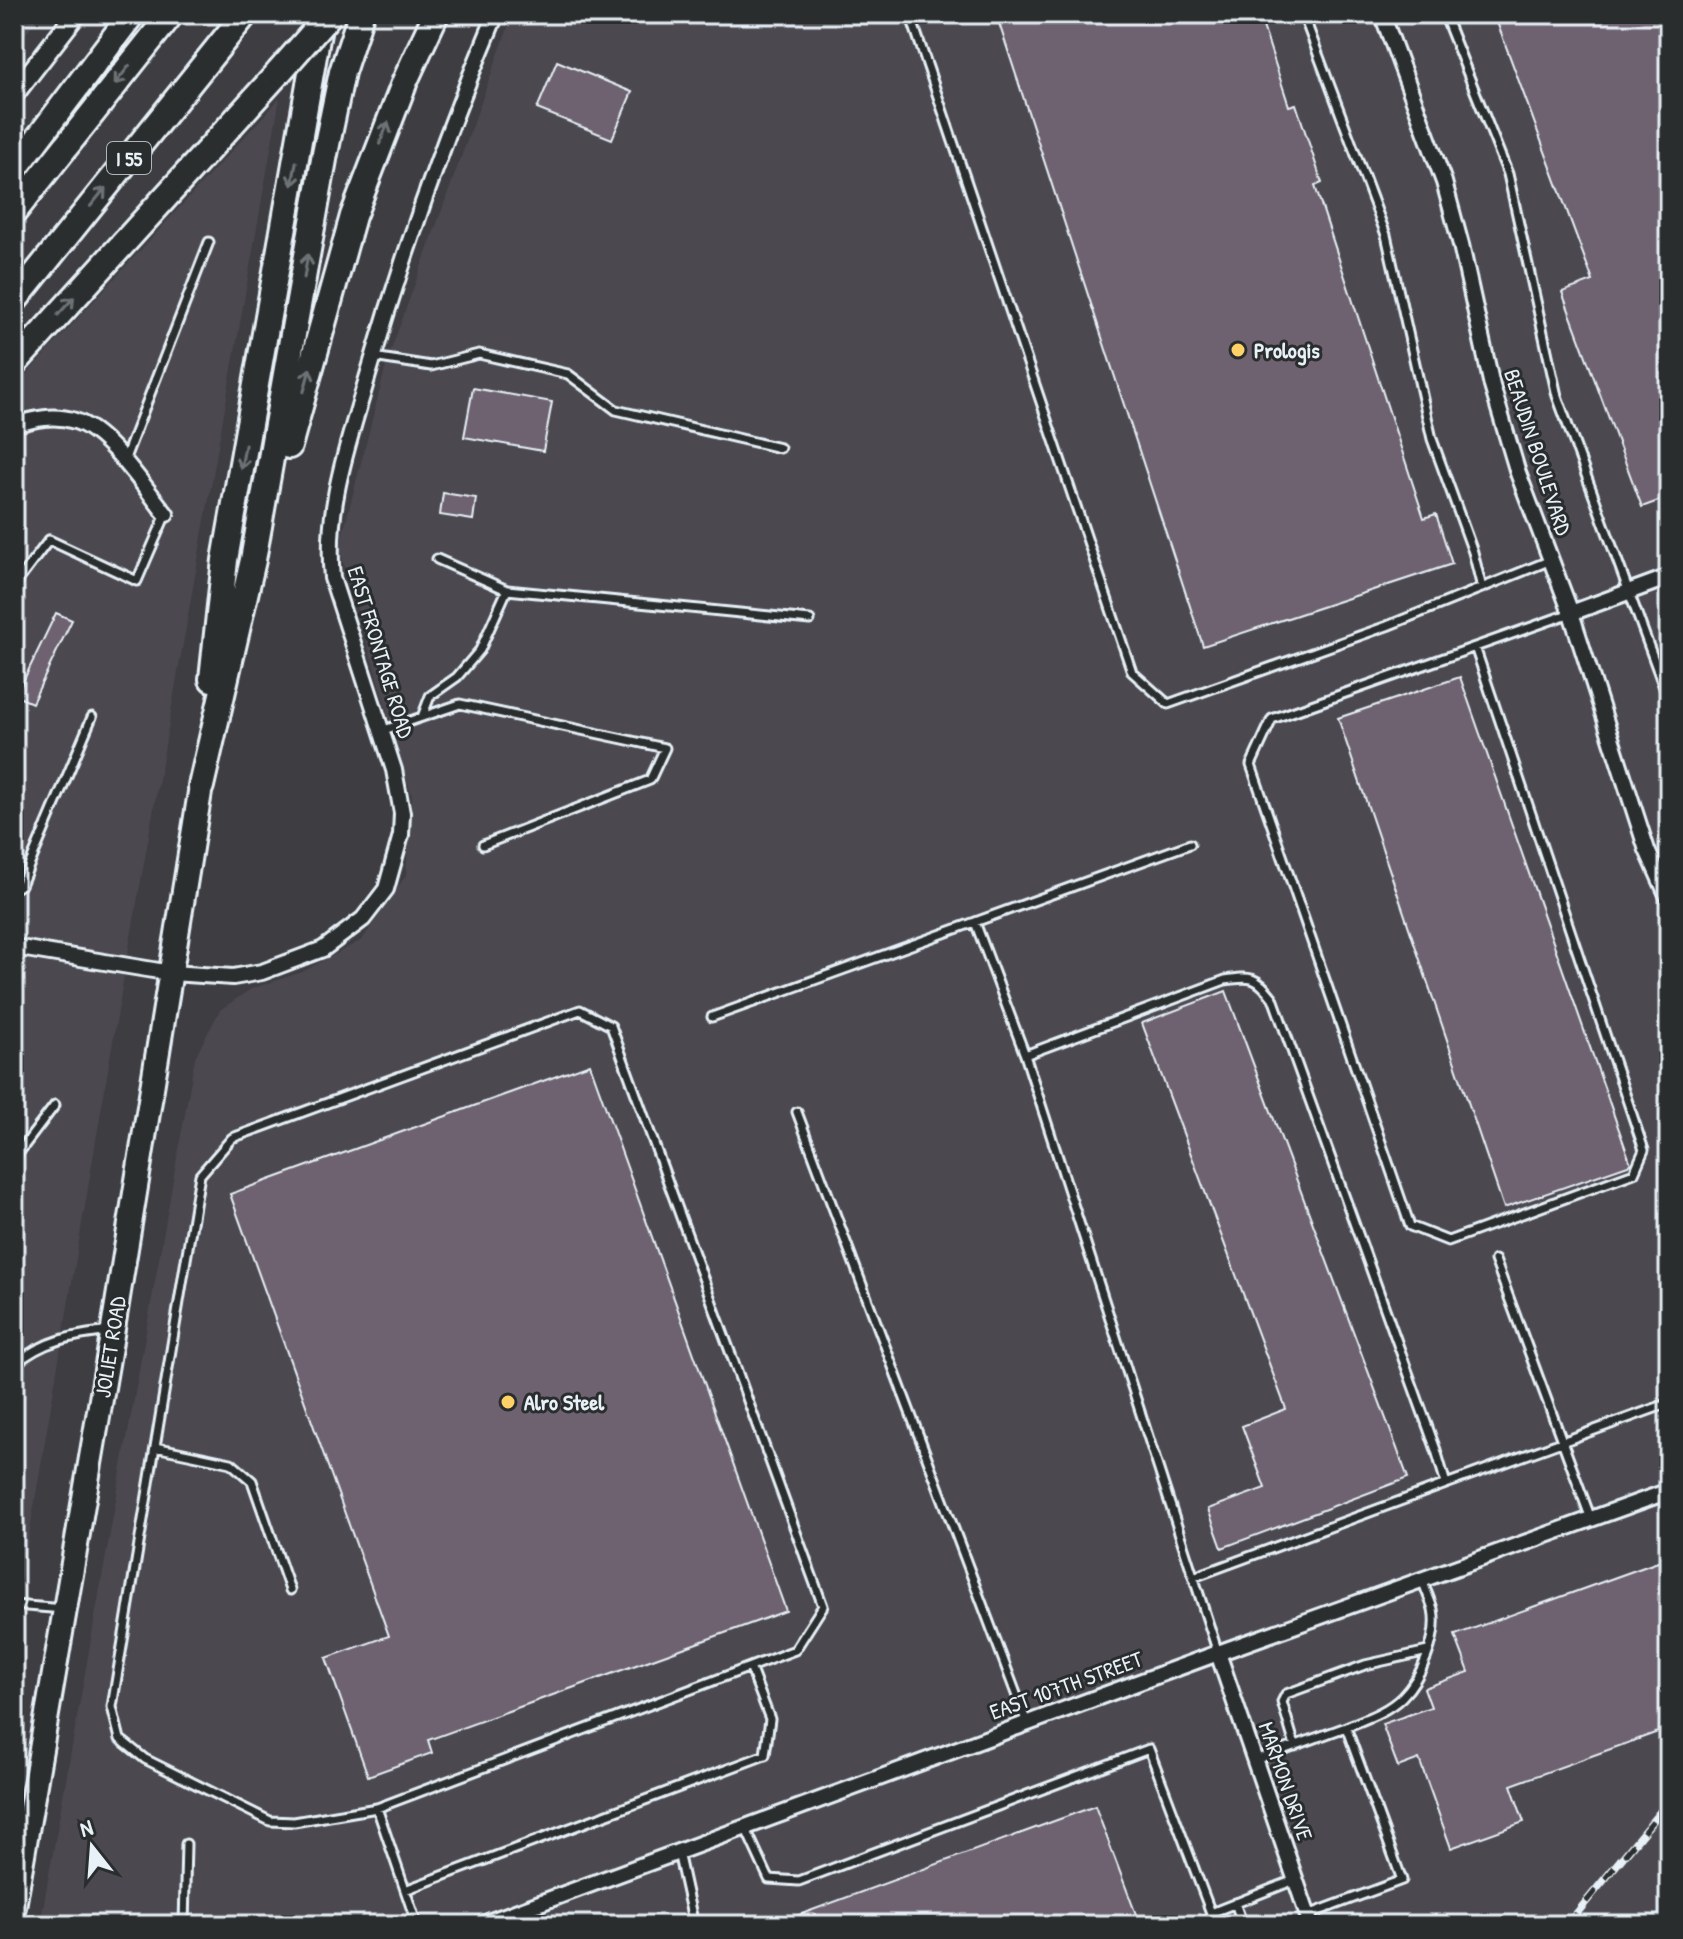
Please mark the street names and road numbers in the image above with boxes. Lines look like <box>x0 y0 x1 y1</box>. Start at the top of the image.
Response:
road number: I 55 <box>107 142 151 174</box>
street label: BEAUDIN BOULEVARD <box>1497 365 1579 539</box>
street label: EAST FRONTAGE ROAD <box>341 563 422 742</box>
street label: JOLIET ROAD <box>87 1294 133 1400</box>
street label: EAST 107TH STREET <box>985 1643 1147 1727</box>
street label: MARMON DRIVE <box>1252 1718 1320 1845</box>

